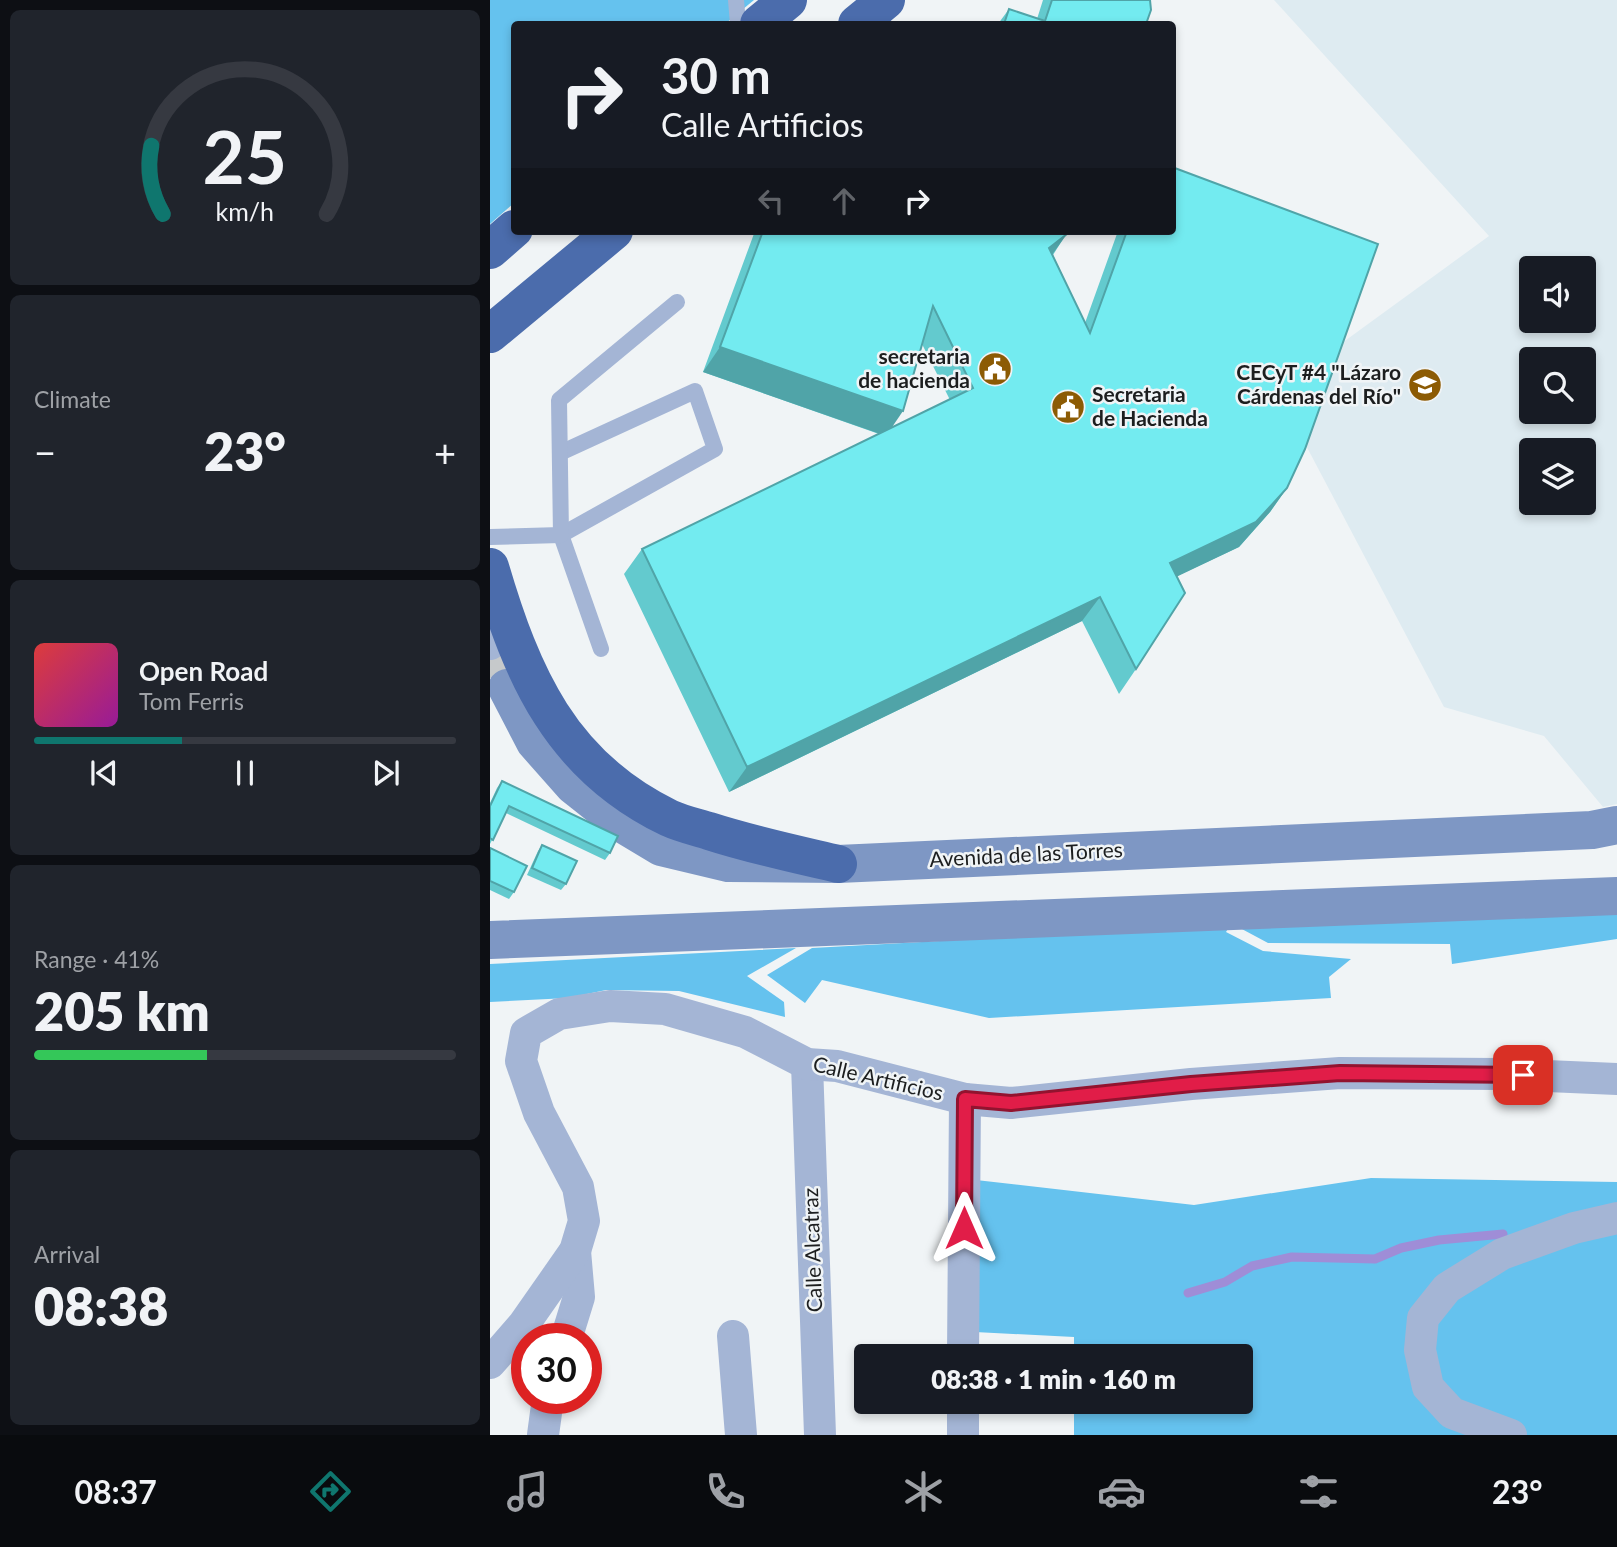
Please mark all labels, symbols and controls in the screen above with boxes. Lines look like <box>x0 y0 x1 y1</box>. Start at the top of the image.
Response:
text: 30 m <box>661 46 771 104</box>
icon: right <box>546 49 637 140</box>
text: Calle Artificios <box>661 105 864 144</box>
text: 25 <box>203 112 287 200</box>
icon: left <box>752 182 790 220</box>
icon: ahead <box>825 182 863 220</box>
icon: right <box>898 182 936 220</box>
text: km/h <box>216 195 274 225</box>
map controls <box>1519 256 1596 515</box>
button: sound <box>1519 256 1596 333</box>
place label: secretaria de hacienda <box>858 343 970 392</box>
button: search <box>1519 347 1596 424</box>
public building icon: secretaria de hacienda <box>976 350 1014 388</box>
place label: CECyT #4 "Lázaro Cárdenas del Río" <box>1236 359 1401 408</box>
school or university icon: CECyT #4 "Lázaro Cárdenas del Río" <box>1406 366 1444 404</box>
place label: Secretaria de Hacienda <box>1092 381 1208 430</box>
text: Climate <box>34 385 111 413</box>
public building icon: Secretaria de Hacienda <box>1049 388 1087 426</box>
text: 23° <box>204 420 286 482</box>
text: − <box>34 429 56 475</box>
text: + <box>434 429 456 475</box>
button: layers <box>1519 438 1596 515</box>
text: Open Road <box>139 655 268 687</box>
text: Tom Ferris <box>139 687 244 715</box>
icon: previous <box>85 754 123 792</box>
icon: pause <box>226 754 264 792</box>
icon: next <box>367 754 405 792</box>
street label: Avenida de las Torres <box>929 836 1123 871</box>
text: Range · 41% <box>34 945 159 973</box>
text: 205 km <box>34 980 210 1042</box>
pin <box>1493 1045 1553 1105</box>
street label: Calle Artificios <box>811 1050 946 1105</box>
icon: arrive <box>1504 1056 1542 1094</box>
street label: Calle Alcatraz <box>797 1187 826 1313</box>
position arrow <box>927 1191 1001 1265</box>
text: Arrival <box>34 1240 100 1268</box>
text: 08:38 <box>34 1275 168 1337</box>
speed limit sign: 30 <box>511 1323 602 1414</box>
text: 08:38 · 1 min · 160 m <box>931 1363 1176 1395</box>
icon: directions <box>306 1467 355 1516</box>
icon: music <box>503 1467 552 1516</box>
icon: phone <box>701 1467 750 1516</box>
icon: climate <box>899 1467 948 1516</box>
icon: car <box>1097 1467 1146 1516</box>
icon: filters <box>1294 1467 1343 1516</box>
text: 08:37 <box>74 1472 157 1511</box>
text: 23° <box>1492 1472 1543 1511</box>

